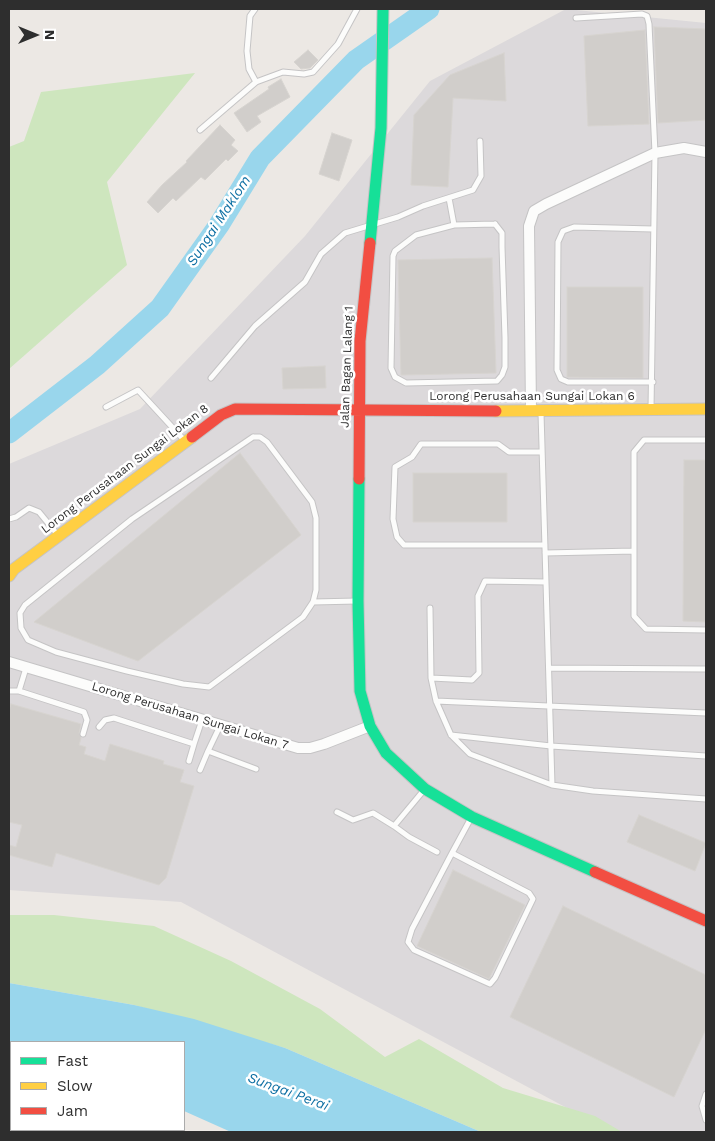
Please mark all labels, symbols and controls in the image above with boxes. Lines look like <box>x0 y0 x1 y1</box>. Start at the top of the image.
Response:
north arrow <box>10 10 60 60</box>
text: N <box>42 30 58 40</box>
water label: Sungai Maklom <box>184 173 254 269</box>
street label: Jalan Bagan Lalang 1 <box>338 306 356 428</box>
street label: Lorong Perusahaan Sungai Lokan 6 <box>429 389 635 403</box>
street label: Lorong Perusahaan Sungai Lokan 8 <box>39 401 211 537</box>
street label: Lorong Perusahaan Sungai Lokan 7 <box>90 679 290 753</box>
legend <box>10 1041 185 1131</box>
text: Fast <box>57 1052 88 1070</box>
water label: Sungai Perai <box>245 1070 331 1114</box>
text: Slow <box>57 1077 93 1095</box>
text: Jam <box>57 1102 88 1120</box>

